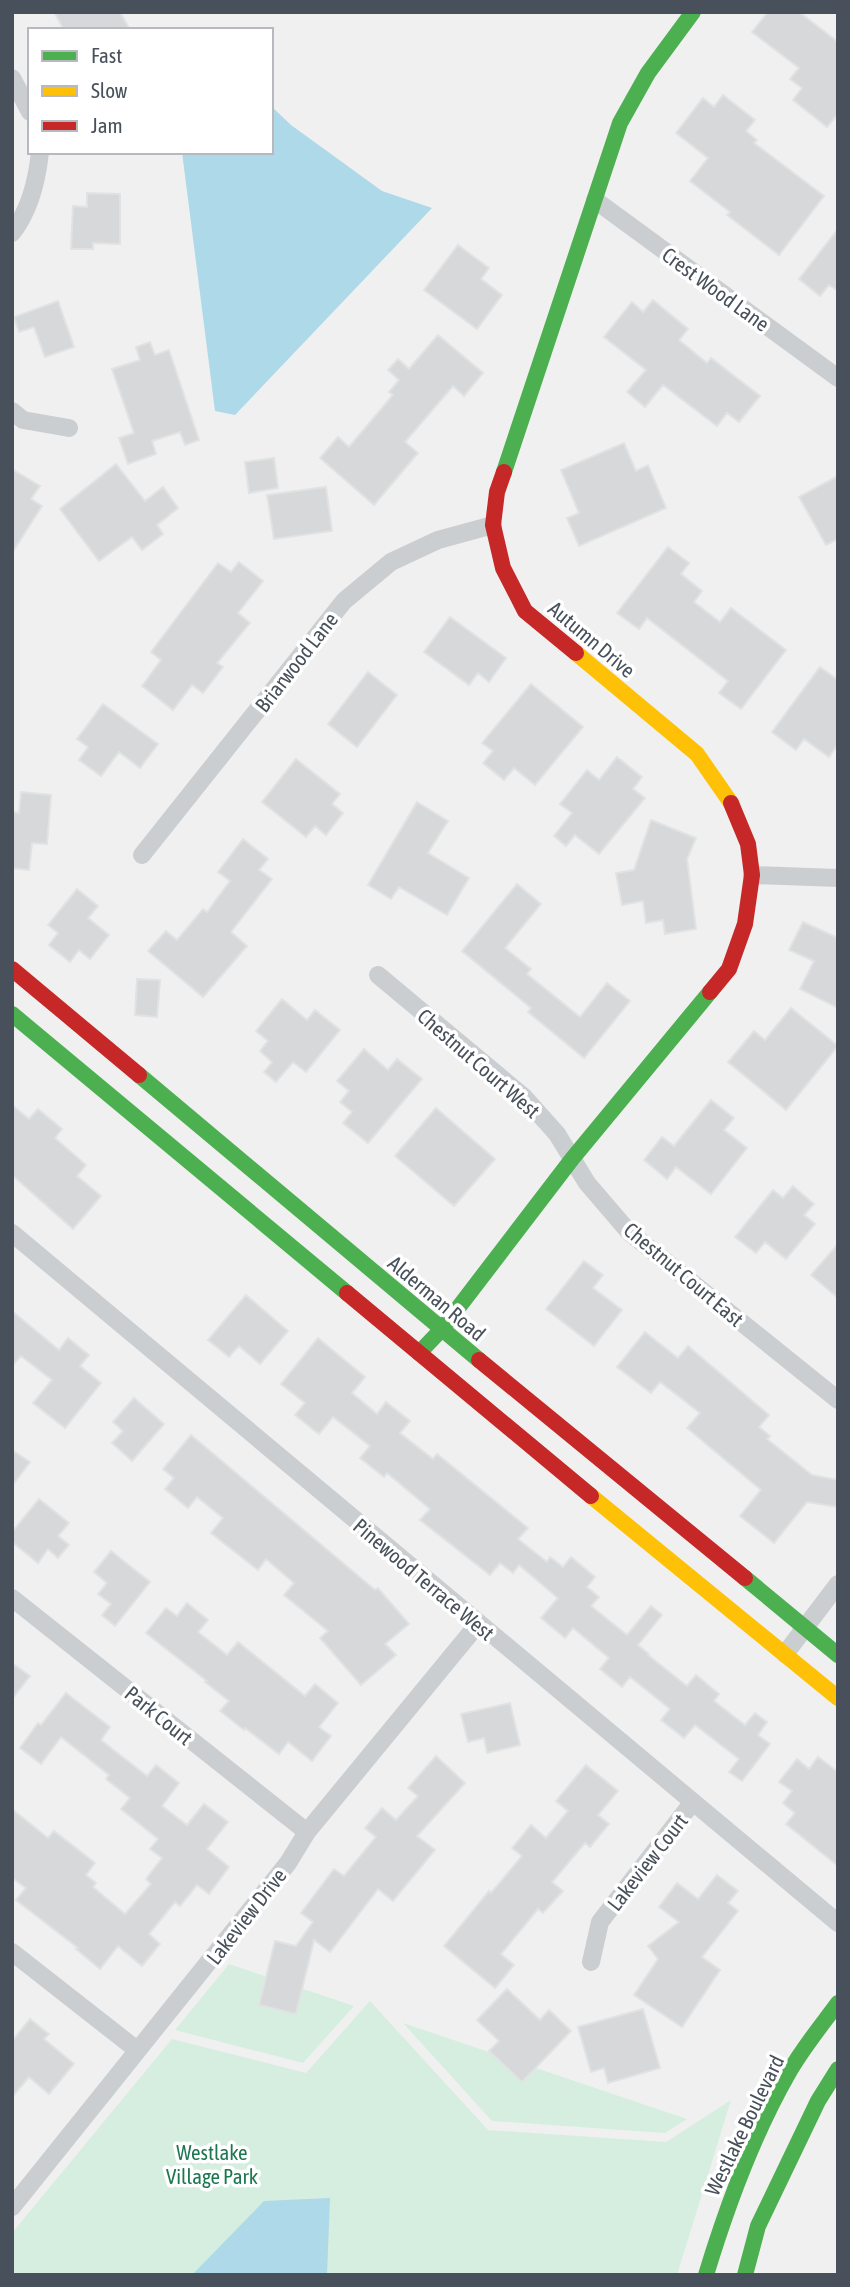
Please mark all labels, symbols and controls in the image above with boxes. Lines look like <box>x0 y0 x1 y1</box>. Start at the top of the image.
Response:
legend <box>28 28 273 154</box>
text: Fast <box>91 43 122 67</box>
text: Slow <box>91 78 128 102</box>
text: Jam <box>91 113 123 137</box>
street label: Crest Wood Lane <box>658 242 774 336</box>
street label: Autumn Drive <box>544 596 640 682</box>
street label: Briarwood Lane <box>250 608 342 716</box>
street label: Chestnut Court West <box>413 1003 545 1123</box>
street label: Chestnut Court East <box>619 1217 749 1331</box>
street label: Alderman Road <box>384 1250 490 1346</box>
street label: Pinewood Terrace West <box>349 1513 499 1645</box>
street label: Park Court <box>121 1681 197 1749</box>
street label: Lakeview Court <box>602 1809 692 1915</box>
street label: Lakeview Drive <box>201 1863 291 1969</box>
street label: Westlake Boulevard <box>700 2051 788 2199</box>
park label: Westlake Village Park <box>166 2140 258 2188</box>

